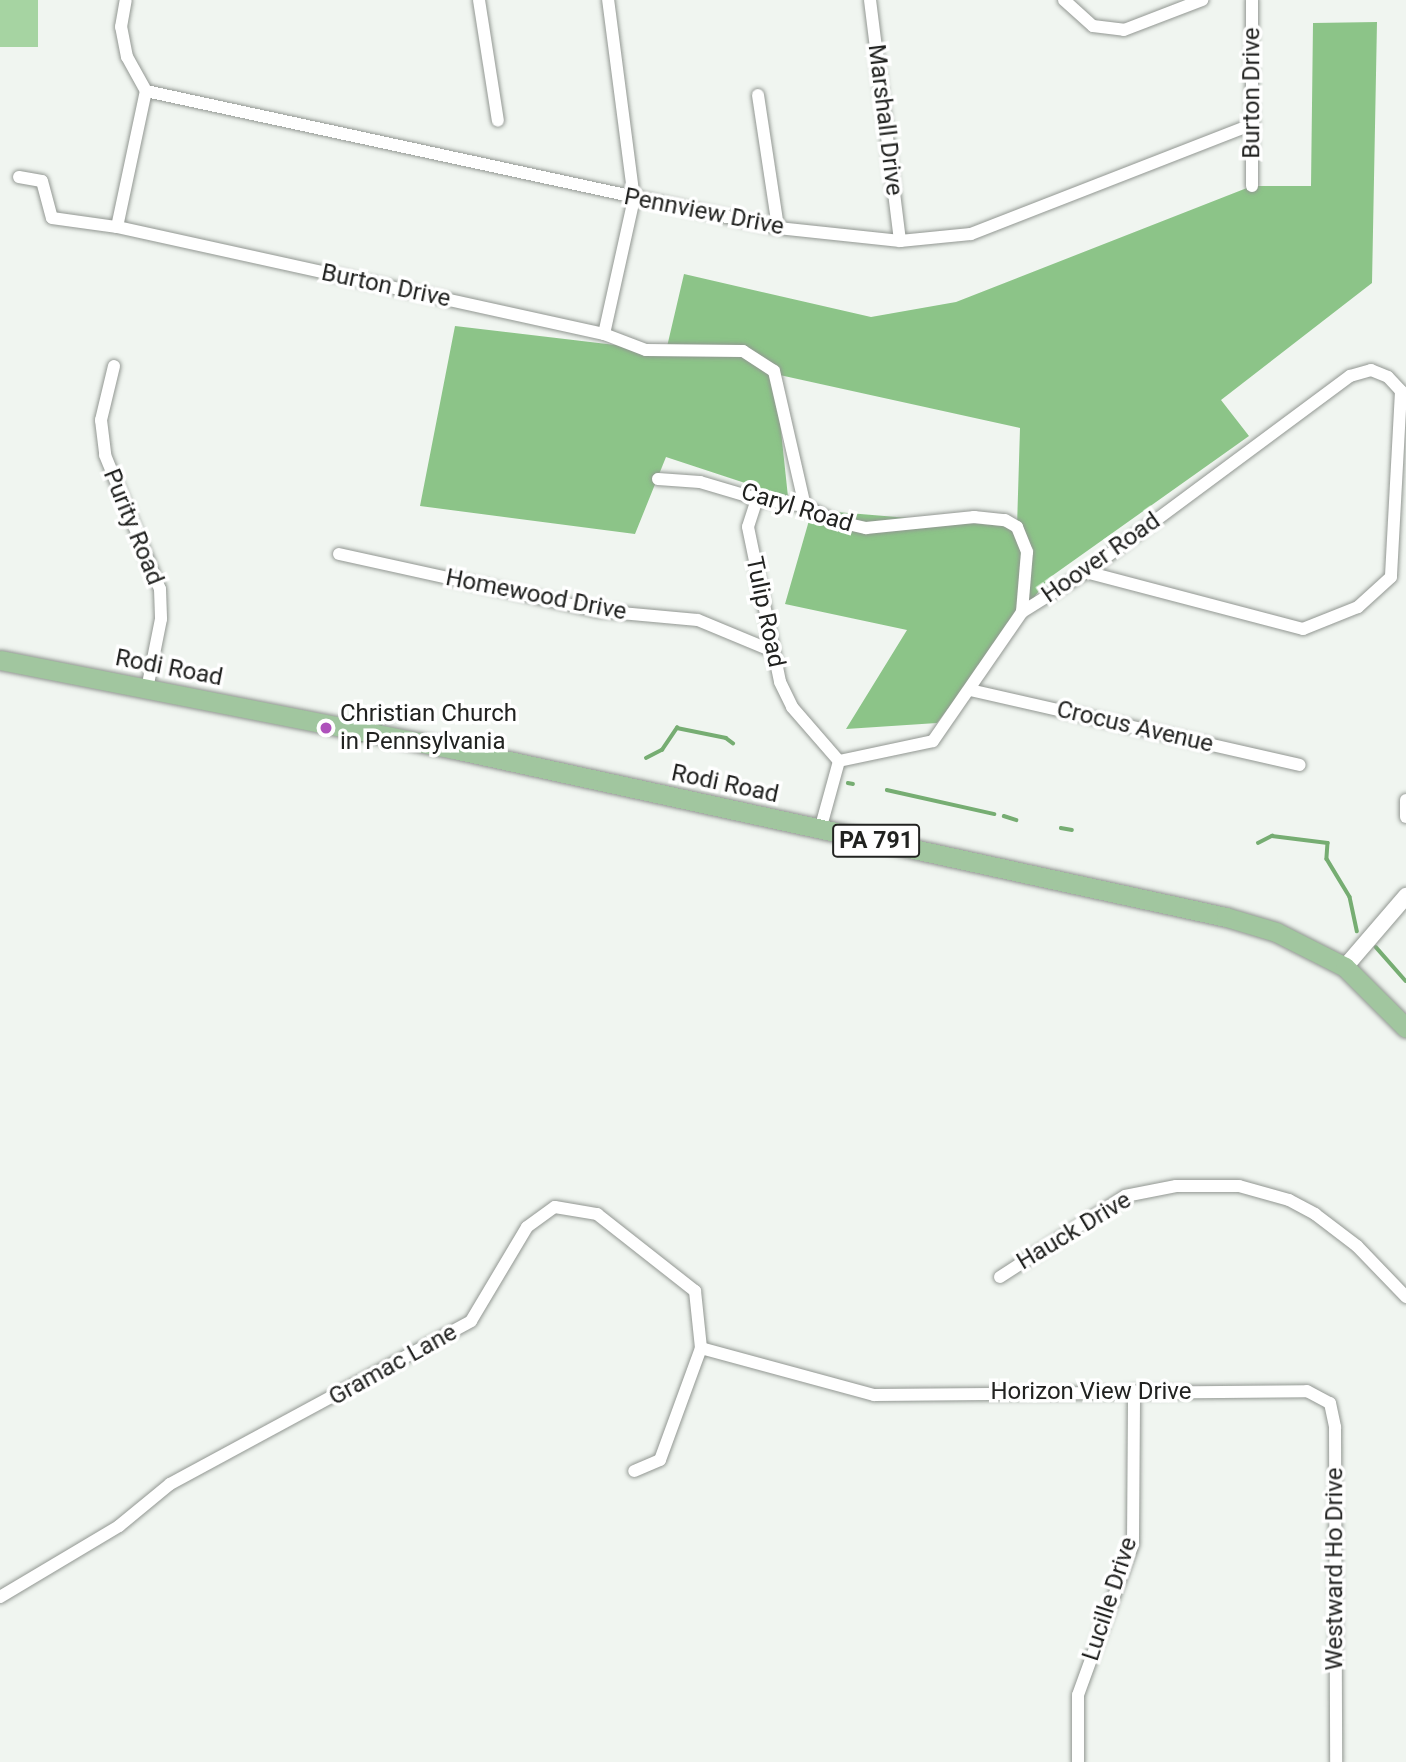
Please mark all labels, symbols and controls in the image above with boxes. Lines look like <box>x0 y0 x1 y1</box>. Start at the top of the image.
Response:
street label: Burton Drive <box>1238 27 1266 159</box>
street label: Marshall Drive <box>861 43 909 197</box>
street label: Pennview Drive <box>622 182 786 242</box>
street label: Burton Drive <box>319 258 453 314</box>
street label: Purity Road <box>97 465 169 589</box>
street label: Caryl Road <box>738 477 856 539</box>
street label: Hoover Road <box>1036 507 1166 609</box>
street label: Tulip Road <box>739 554 791 670</box>
street label: Homewood Drive <box>443 563 629 627</box>
street label: Rodi Road <box>113 643 225 693</box>
street label: Crocus Avenue <box>1054 695 1216 759</box>
place label: Christian Church in Pennsylvania <box>340 700 517 756</box>
marker: Christian Church in Pennsylvania <box>318 720 334 736</box>
street label: Rodi Road <box>669 759 781 809</box>
road number: PA 791 <box>830 821 922 860</box>
street label: Hauck Drive <box>1012 1186 1136 1276</box>
street label: Gramac Lane <box>324 1318 462 1412</box>
street label: Horizon View Drive <box>990 1378 1192 1406</box>
street label: Westward Ho Drive <box>1321 1467 1349 1671</box>
street label: Lucille Drive <box>1076 1534 1144 1664</box>

